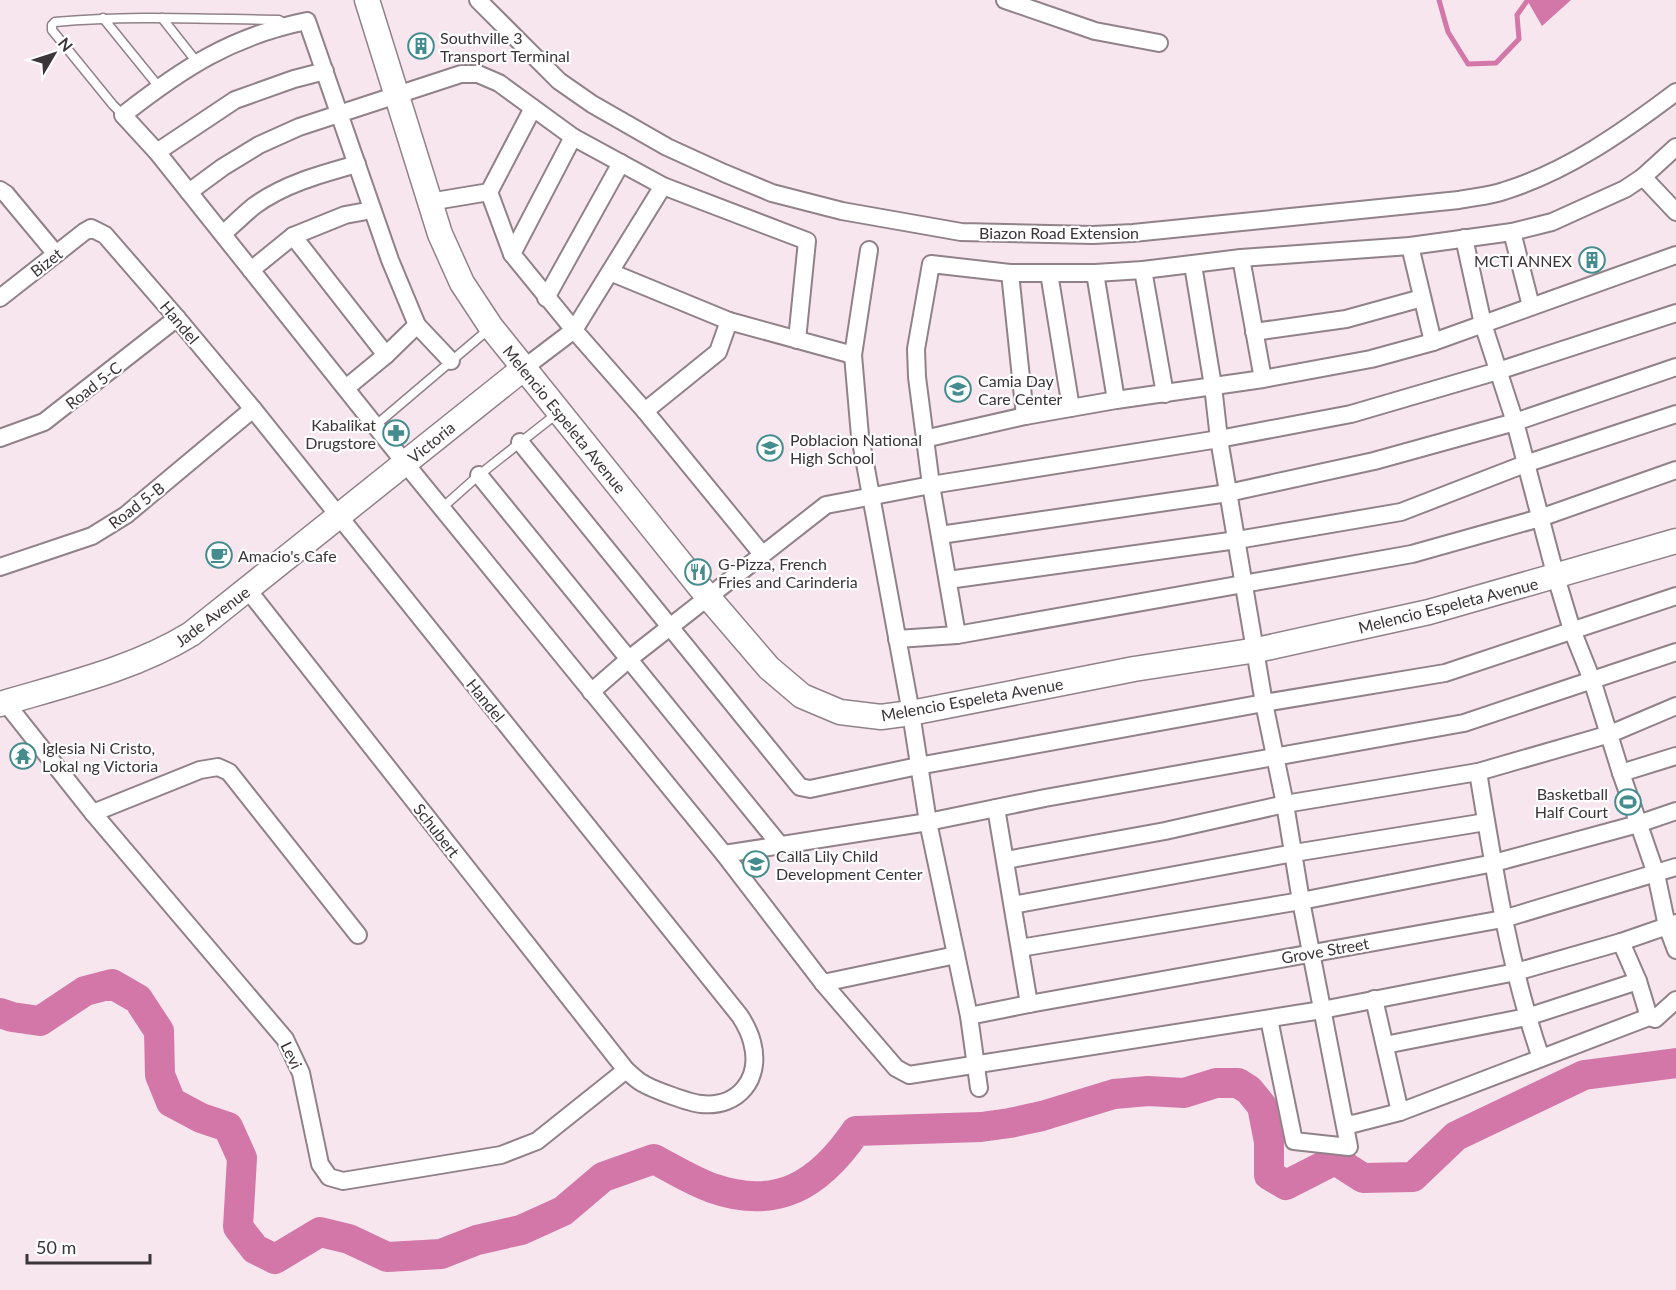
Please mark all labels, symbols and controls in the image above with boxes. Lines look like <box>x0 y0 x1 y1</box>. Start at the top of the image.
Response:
north arrow <box>24 24 84 84</box>
place label: Southville 3 Transport Terminal <box>440 28 570 65</box>
building icon: Southville 3 Transport Terminal <box>406 31 436 61</box>
text: N <box>55 33 77 55</box>
street label: Biazon Road Extension <box>979 223 1139 242</box>
street label: Bizet <box>26 244 66 280</box>
building icon: MCTI ANNEX <box>1577 245 1607 275</box>
place label: MCTI ANNEX <box>1474 251 1573 270</box>
street label: Handel <box>157 297 203 347</box>
street label: Melencio Espeleta Avenue <box>499 341 631 497</box>
street label: Road 5-C <box>61 357 125 413</box>
place label: Camia Day Care Center <box>978 371 1063 408</box>
school or university icon: Camia Day Care Center <box>943 374 973 404</box>
place label: Kabalikat Drugstore <box>305 415 376 452</box>
street label: Victoria <box>404 417 458 467</box>
pharmacy icon: Kabalikat Drugstore <box>381 418 411 448</box>
place label: Poblacion National High School <box>790 430 922 467</box>
school or university icon: Poblacion National High School <box>755 433 785 463</box>
street label: Road 5-B <box>104 478 168 532</box>
cafe icon: Amacio's Cafe <box>204 540 234 570</box>
place label: Amacio's Cafe <box>238 546 337 565</box>
place label: G-Pizza, French Fries and Carinderia <box>718 554 858 591</box>
restaurant icon: G-Pizza, French Fries and Carinderia <box>683 557 713 587</box>
street label: Melencio Espeleta Avenue <box>1356 573 1540 637</box>
street label: Jade Avenue <box>171 582 253 650</box>
street label: Melencio Espeleta Avenue <box>879 674 1065 724</box>
street label: Handel <box>463 675 509 725</box>
place label: Iglesia Ni Cristo, Lokal ng Victoria <box>42 738 158 775</box>
temple icon: Iglesia Ni Cristo, Lokal ng Victoria <box>8 741 38 771</box>
place label: Basketball Half Court <box>1535 784 1608 821</box>
sports icon: Basketball Half Court <box>1613 787 1643 817</box>
street label: Schubert <box>410 799 464 861</box>
place label: Calla Lily Child Development Center <box>776 846 923 883</box>
school or university icon: Calla Lily Child Development Center <box>741 849 771 879</box>
street label: Grove Street <box>1280 933 1371 967</box>
street label: Levi <box>277 1038 307 1072</box>
scale bar <box>27 1227 150 1265</box>
text: 50 m <box>36 1236 76 1258</box>

